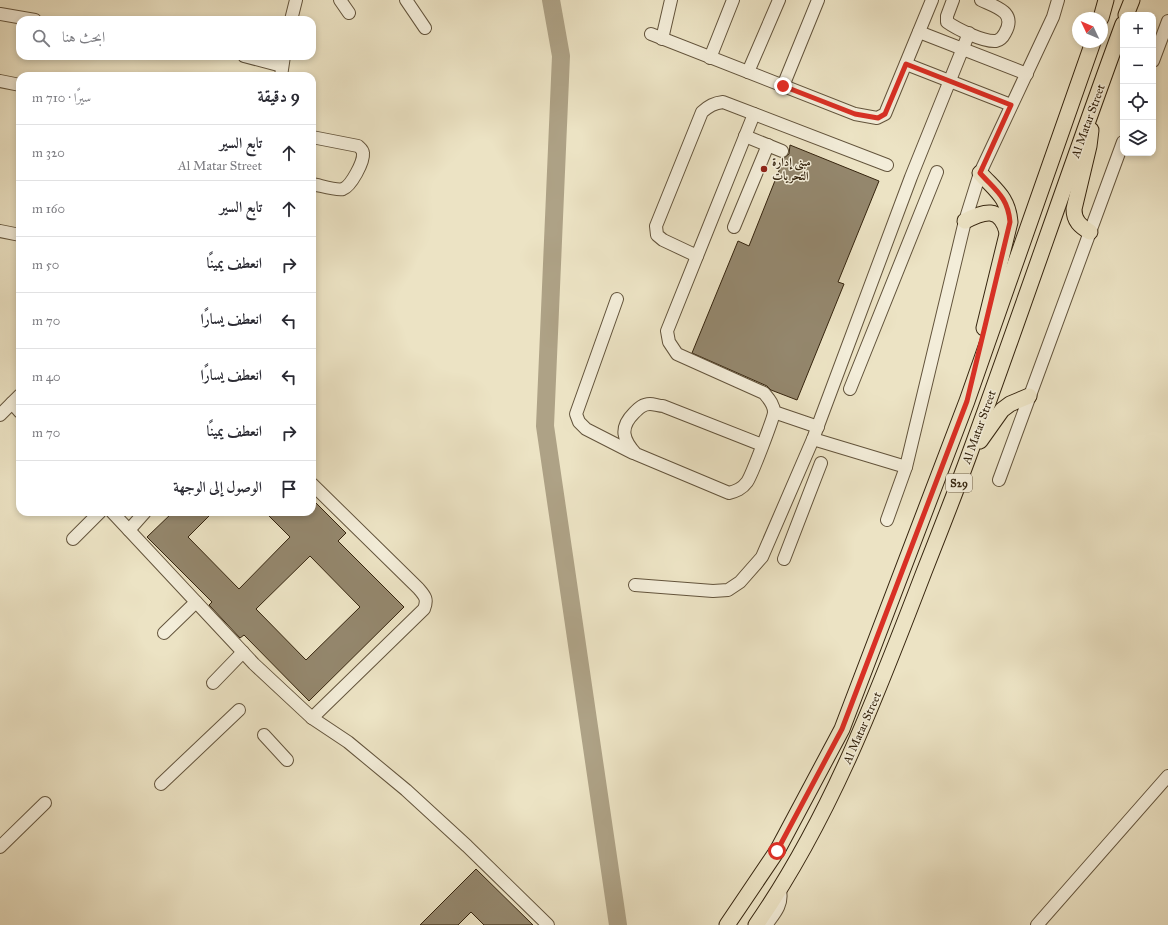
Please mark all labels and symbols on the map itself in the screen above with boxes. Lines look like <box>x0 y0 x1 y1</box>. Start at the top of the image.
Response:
north arrow <box>1072 12 1108 48</box>
route end <box>774 77 792 95</box>
street label: Al Matar Street <box>1068 81 1108 161</box>
place label: مبنى إدارة التحريات <box>772 155 811 184</box>
marker: مبنى إدارة التحريات <box>759 164 769 174</box>
street label: Al Matar Street <box>959 387 999 467</box>
road number: S29 <box>946 474 972 492</box>
street label: Al Matar Street <box>839 689 884 767</box>
route start <box>768 842 786 860</box>

